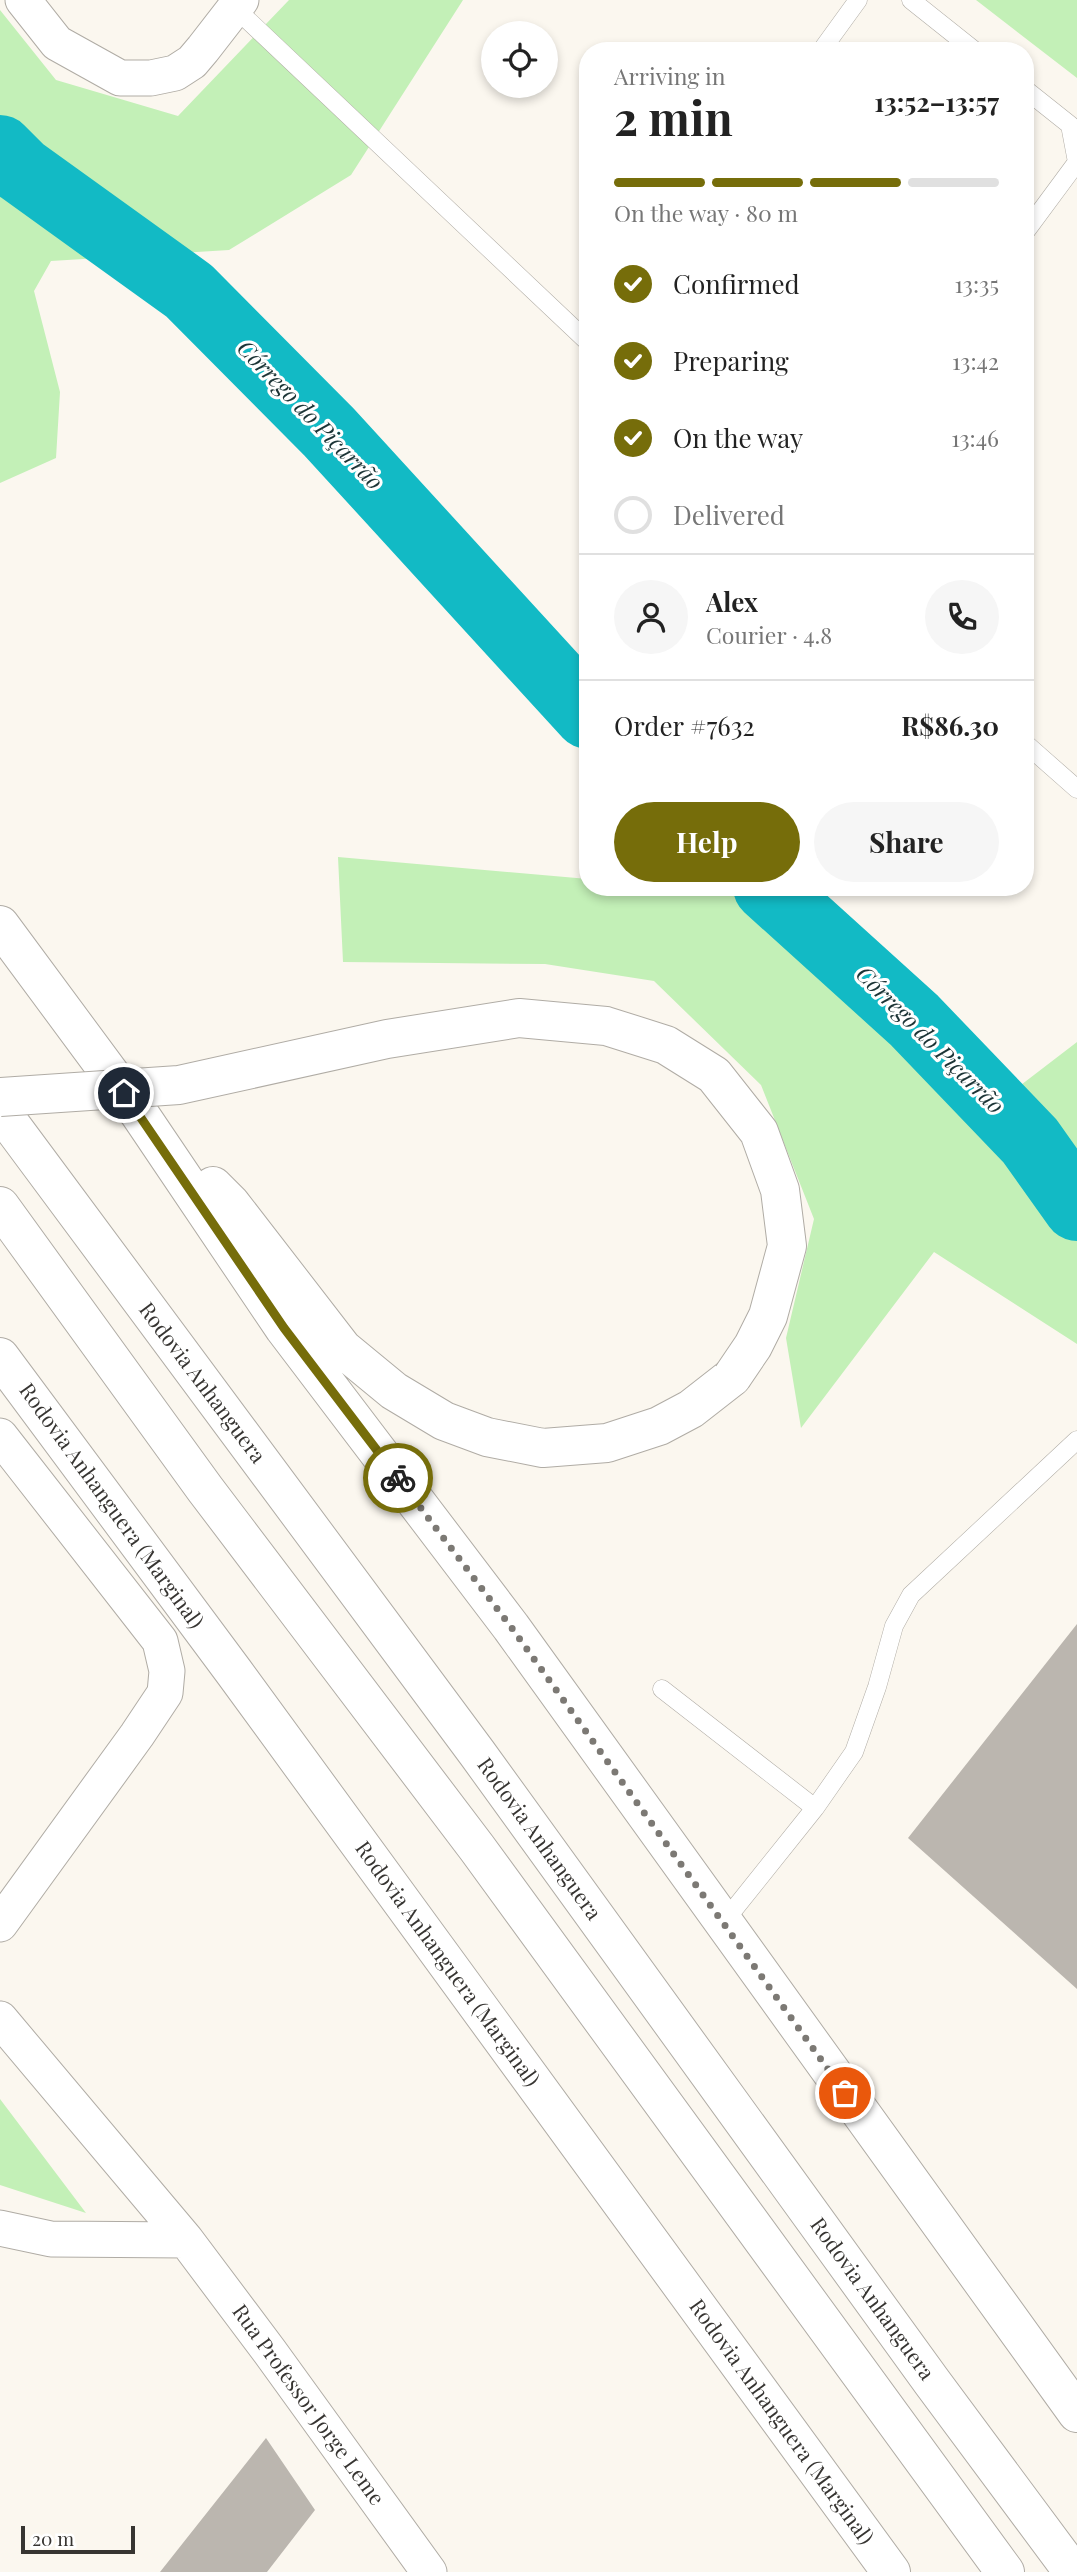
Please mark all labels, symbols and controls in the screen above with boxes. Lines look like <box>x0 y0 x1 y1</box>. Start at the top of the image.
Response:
map controls <box>481 21 558 98</box>
button: locate <box>481 21 558 98</box>
text: Arriving in <box>614 60 726 91</box>
text: 13:52–13:57 <box>874 84 999 119</box>
text: 2 min <box>614 86 733 148</box>
text: On the way · 80 m <box>614 197 798 228</box>
icon: check <box>614 265 652 303</box>
text: Confirmed <box>673 266 800 301</box>
text: 13:35 <box>954 268 999 299</box>
water label: Córrego do Piçarrão <box>231 332 391 496</box>
icon: check <box>614 342 652 380</box>
text: Preparing <box>673 343 789 378</box>
text: 13:42 <box>952 345 999 376</box>
icon: check <box>614 419 652 457</box>
text: On the way <box>673 420 803 455</box>
text: 13:46 <box>951 422 999 453</box>
text: Delivered <box>673 497 785 532</box>
button: person <box>614 580 688 654</box>
button: phone <box>925 580 999 654</box>
text: Alex <box>706 584 758 619</box>
text: Courier · 4.8 <box>706 619 832 650</box>
text: Order #7632 <box>614 708 755 743</box>
text: R$86.30 <box>901 708 999 743</box>
button: Help <box>614 802 800 882</box>
button: Share <box>814 802 999 882</box>
water label: Córrego do Piçarrão <box>850 958 1012 1120</box>
pin <box>94 1063 154 1123</box>
icon: home <box>105 1074 143 1112</box>
street label: Rodovia Anhanguera <box>134 1296 274 1468</box>
street label: Rodovia Anhanguera (Marginal) <box>14 1377 211 1633</box>
courier <box>363 1443 433 1513</box>
icon: bike <box>379 1459 417 1497</box>
street label: Rodovia Anhanguera <box>472 1751 609 1925</box>
street label: Rodovia Anhanguera (Marginal) <box>350 1835 547 2091</box>
pin <box>815 2063 875 2123</box>
icon: bag <box>826 2074 864 2112</box>
street label: Rodovia Anhanguera <box>805 2211 942 2385</box>
street label: Rodovia Anhanguera (Marginal) <box>684 2293 881 2549</box>
street label: Rua Professor Jorge Leme <box>227 2298 392 2510</box>
scale bar <box>21 2523 135 2555</box>
text: 20 m <box>32 2525 74 2551</box>

